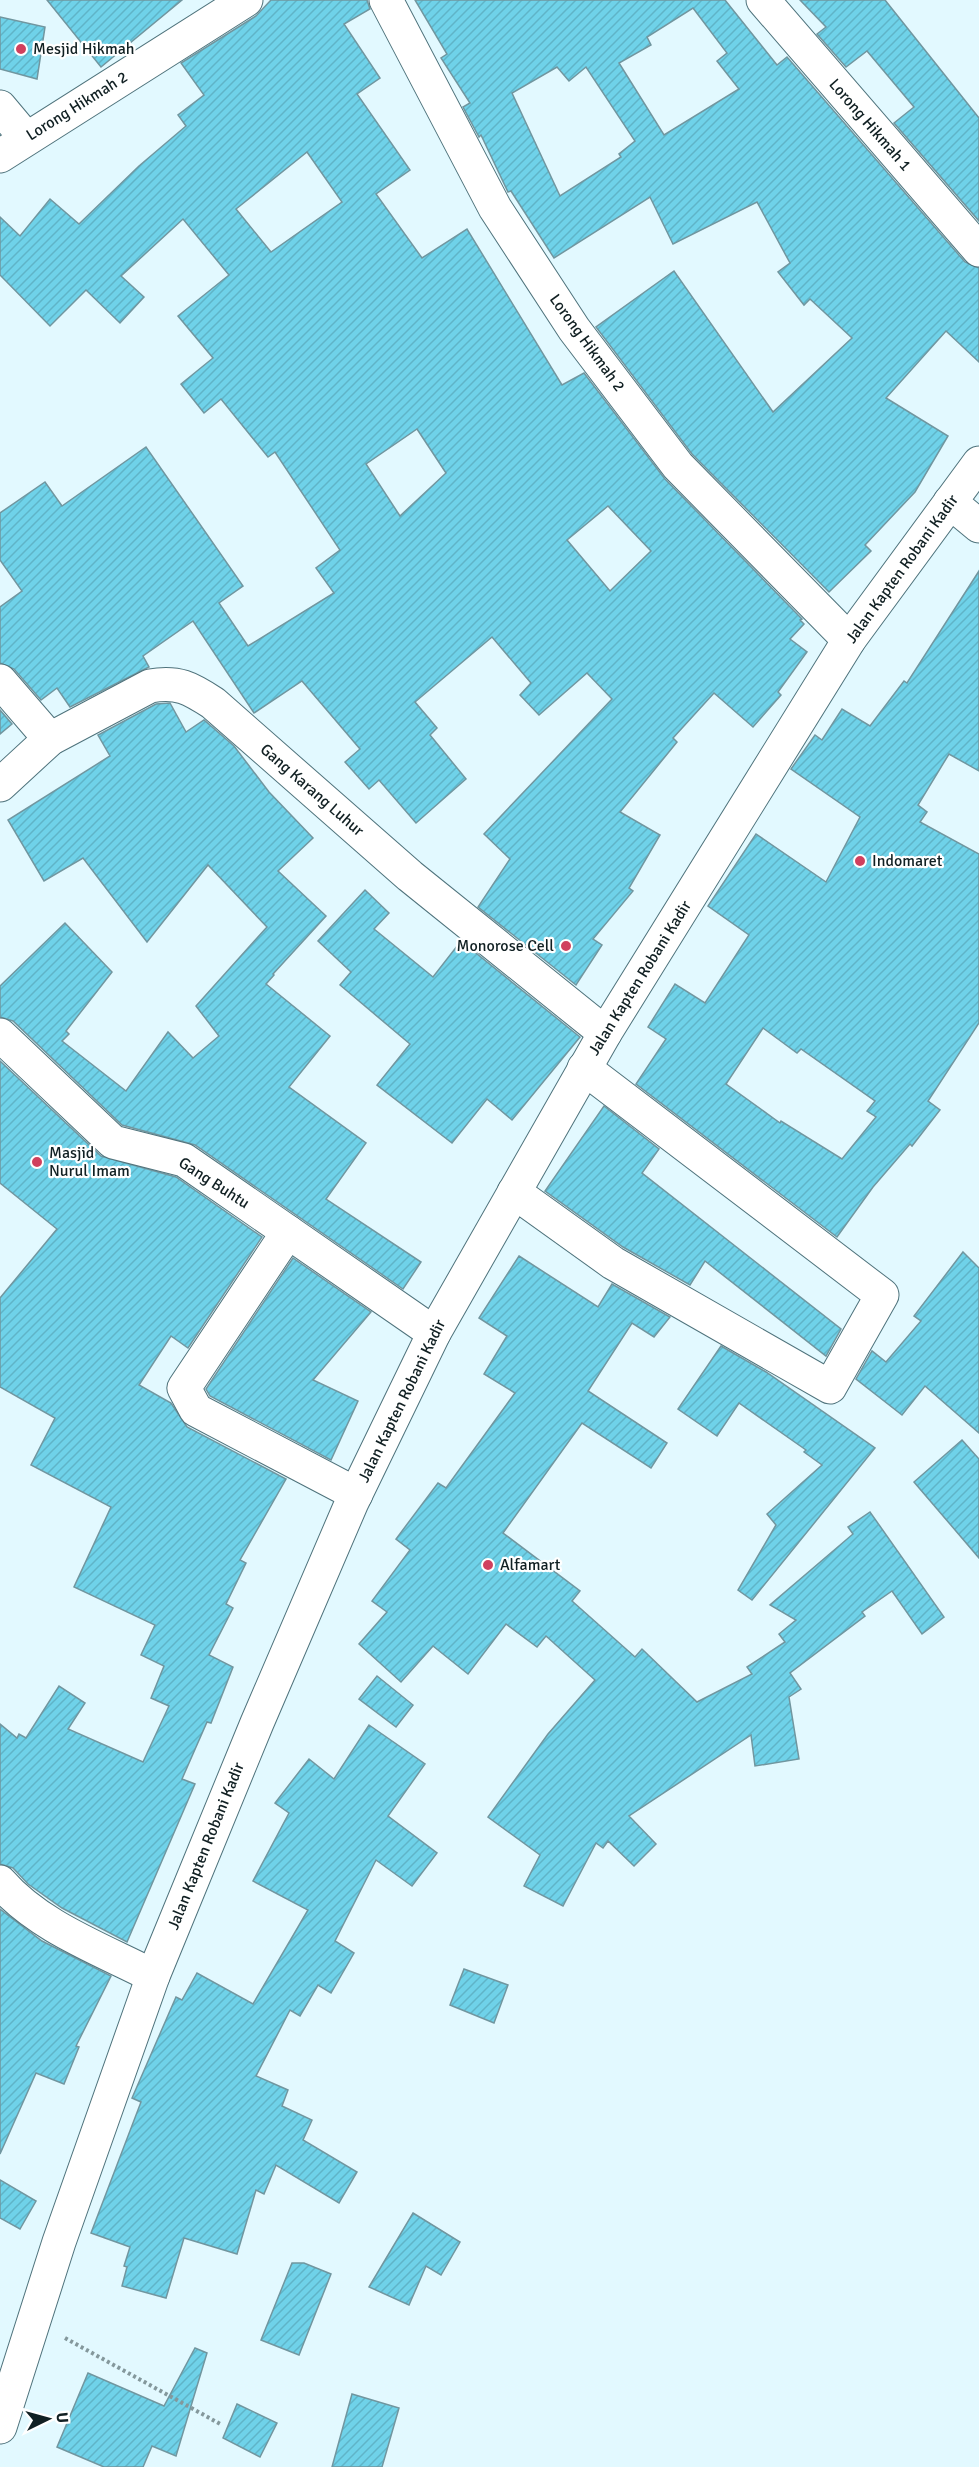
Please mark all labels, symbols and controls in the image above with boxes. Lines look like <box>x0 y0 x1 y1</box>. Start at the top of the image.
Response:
place label: Mesjid Hikmah <box>33 39 134 59</box>
marker: Mesjid Hikmah <box>14 42 28 56</box>
street label: Lorong Hikmah 2 <box>23 67 131 145</box>
street label: Lorong Hikmah 1 <box>824 75 916 175</box>
street label: Lorong Hikmah 2 <box>545 290 629 396</box>
street label: Jalan Kapten Robani Kadir <box>841 491 963 647</box>
street label: Gang Karang Luhur <box>256 739 368 841</box>
place label: Indomaret <box>872 851 943 871</box>
marker: Indomaret <box>853 854 867 868</box>
street label: Jalan Kapten Robani Kadir <box>584 897 696 1059</box>
place label: Monorose Cell <box>457 936 554 956</box>
marker: Monorose Cell <box>559 939 573 953</box>
place label: Masjid Nurul Imam <box>49 1143 130 1181</box>
street label: Gang Buhtu <box>175 1153 253 1213</box>
marker: Masjid Nurul Imam <box>30 1155 44 1169</box>
street label: Jalan Kapten Robani Kadir <box>354 1316 450 1486</box>
place label: Alfamart <box>500 1555 561 1575</box>
marker: Alfamart <box>481 1558 495 1572</box>
street label: Jalan Kapten Robani Kadir <box>163 1759 249 1933</box>
north arrow <box>18 2389 78 2449</box>
text: U <box>52 2412 72 2424</box>

